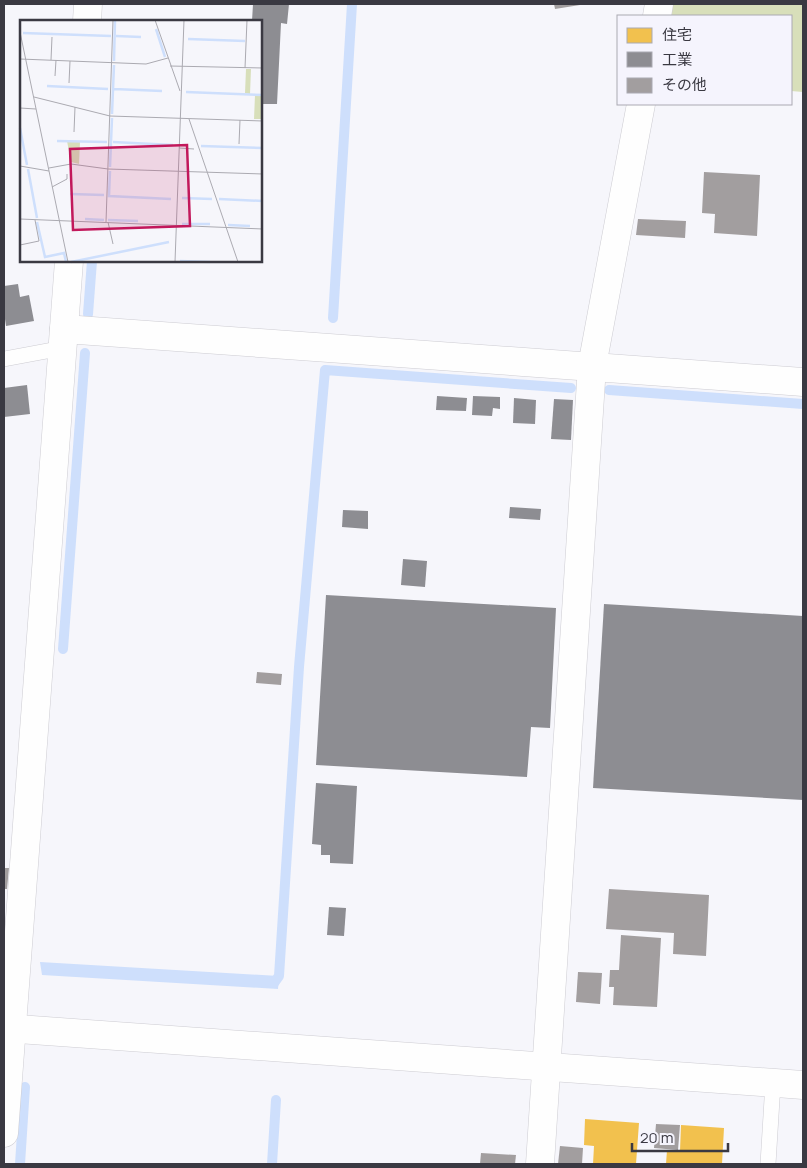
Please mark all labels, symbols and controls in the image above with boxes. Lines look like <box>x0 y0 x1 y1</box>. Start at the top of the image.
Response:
legend <box>617 15 792 105</box>
inset map <box>20 20 262 262</box>
text: 住宅 <box>662 24 692 45</box>
text: 工業 <box>662 49 692 70</box>
text: その他 <box>662 74 707 95</box>
scale bar <box>632 1120 728 1152</box>
text: 20 m <box>640 1127 673 1148</box>

